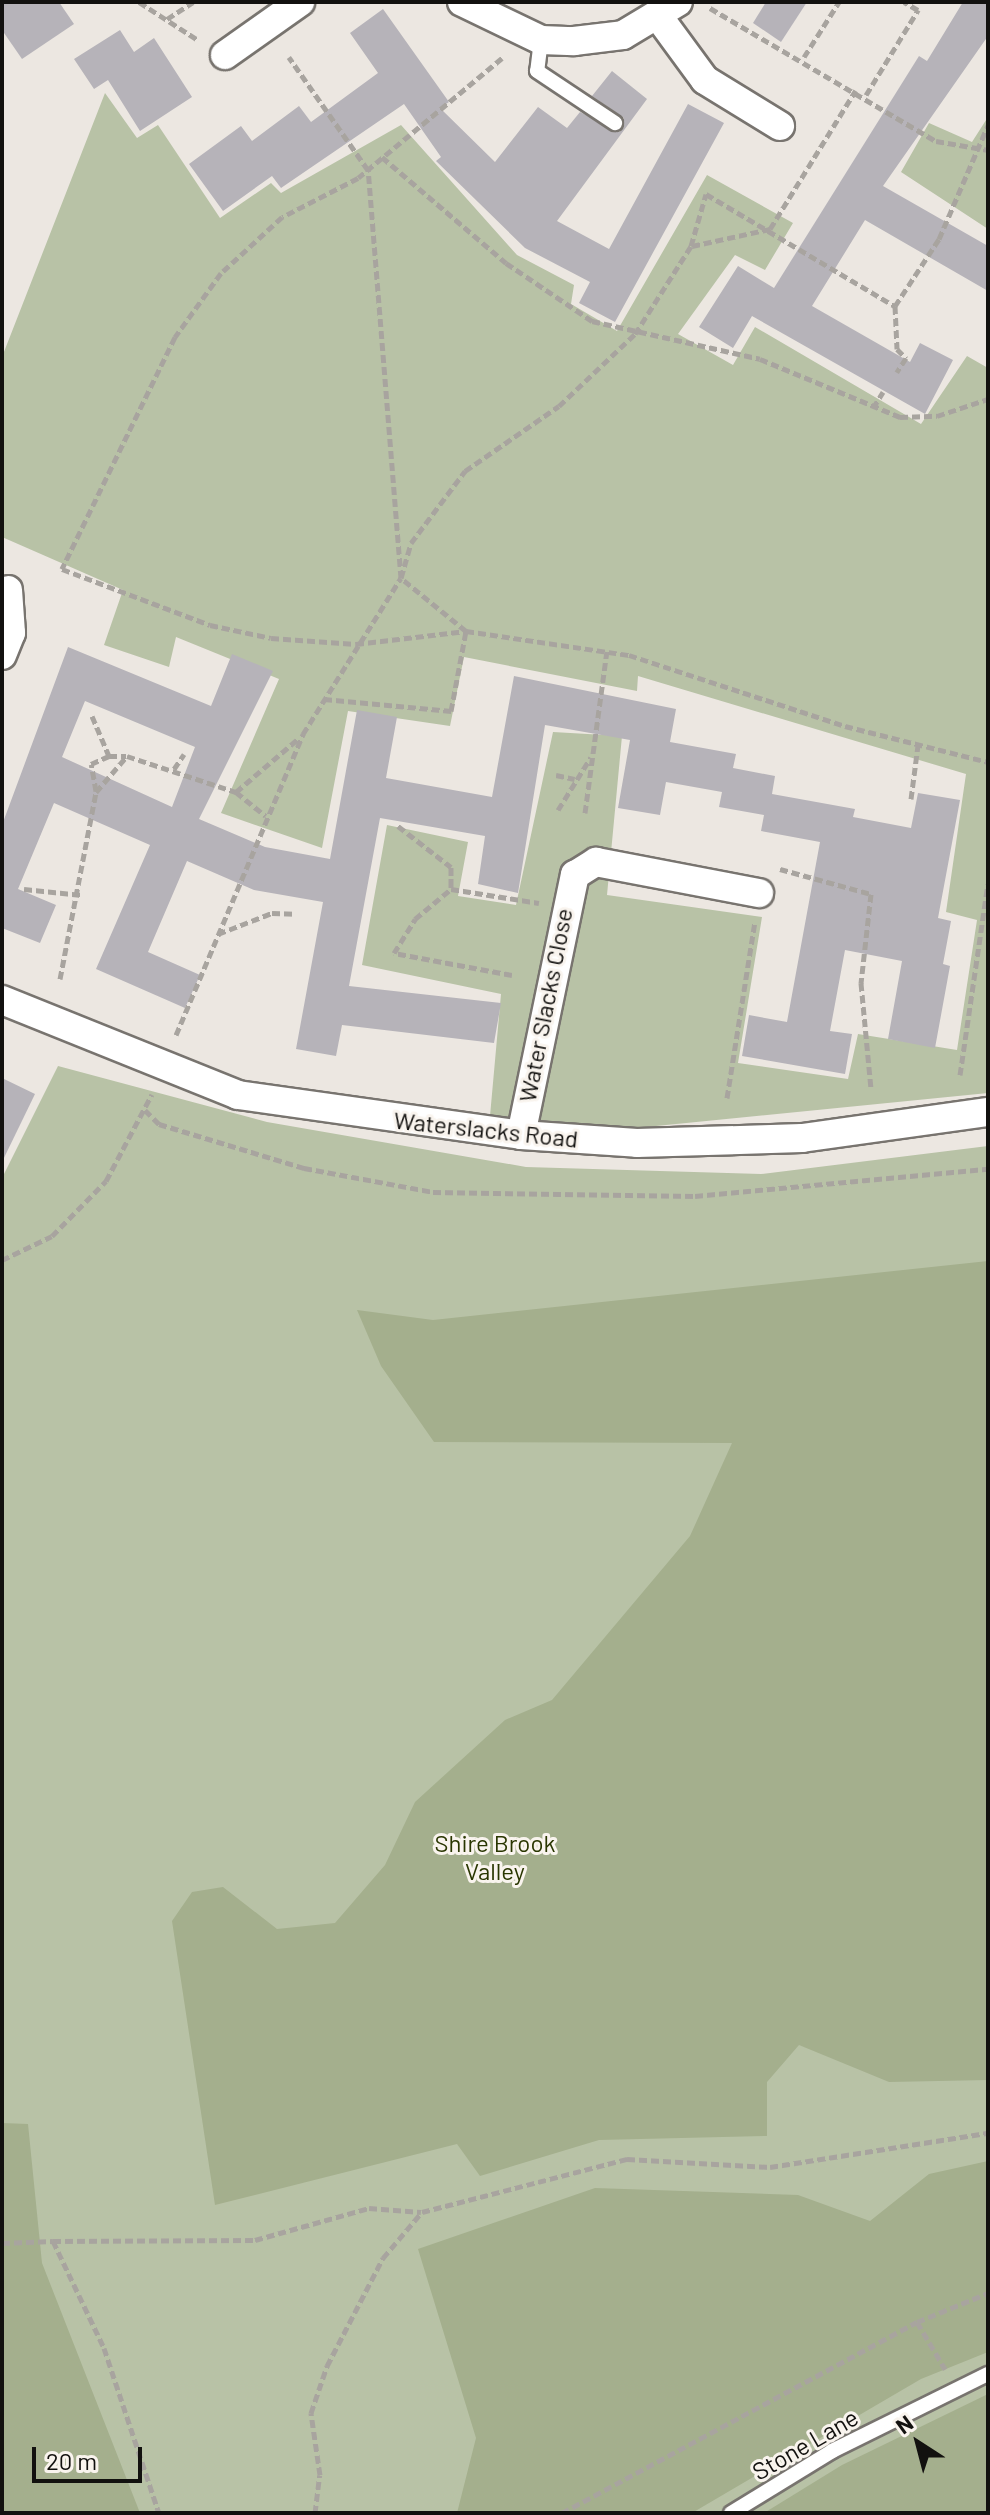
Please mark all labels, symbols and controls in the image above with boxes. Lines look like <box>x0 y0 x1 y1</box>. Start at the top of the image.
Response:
street label: Water Slacks Close <box>512 906 578 1104</box>
street label: Waterslacks Road <box>392 1105 580 1153</box>
park label: Shire Brook Valley <box>434 1829 556 1885</box>
street label: Stone Lane <box>747 2402 863 2486</box>
north arrow <box>878 2403 958 2483</box>
text: N <box>890 2409 917 2438</box>
scale bar <box>36 2431 146 2481</box>
text: 20 m <box>46 2446 97 2475</box>

